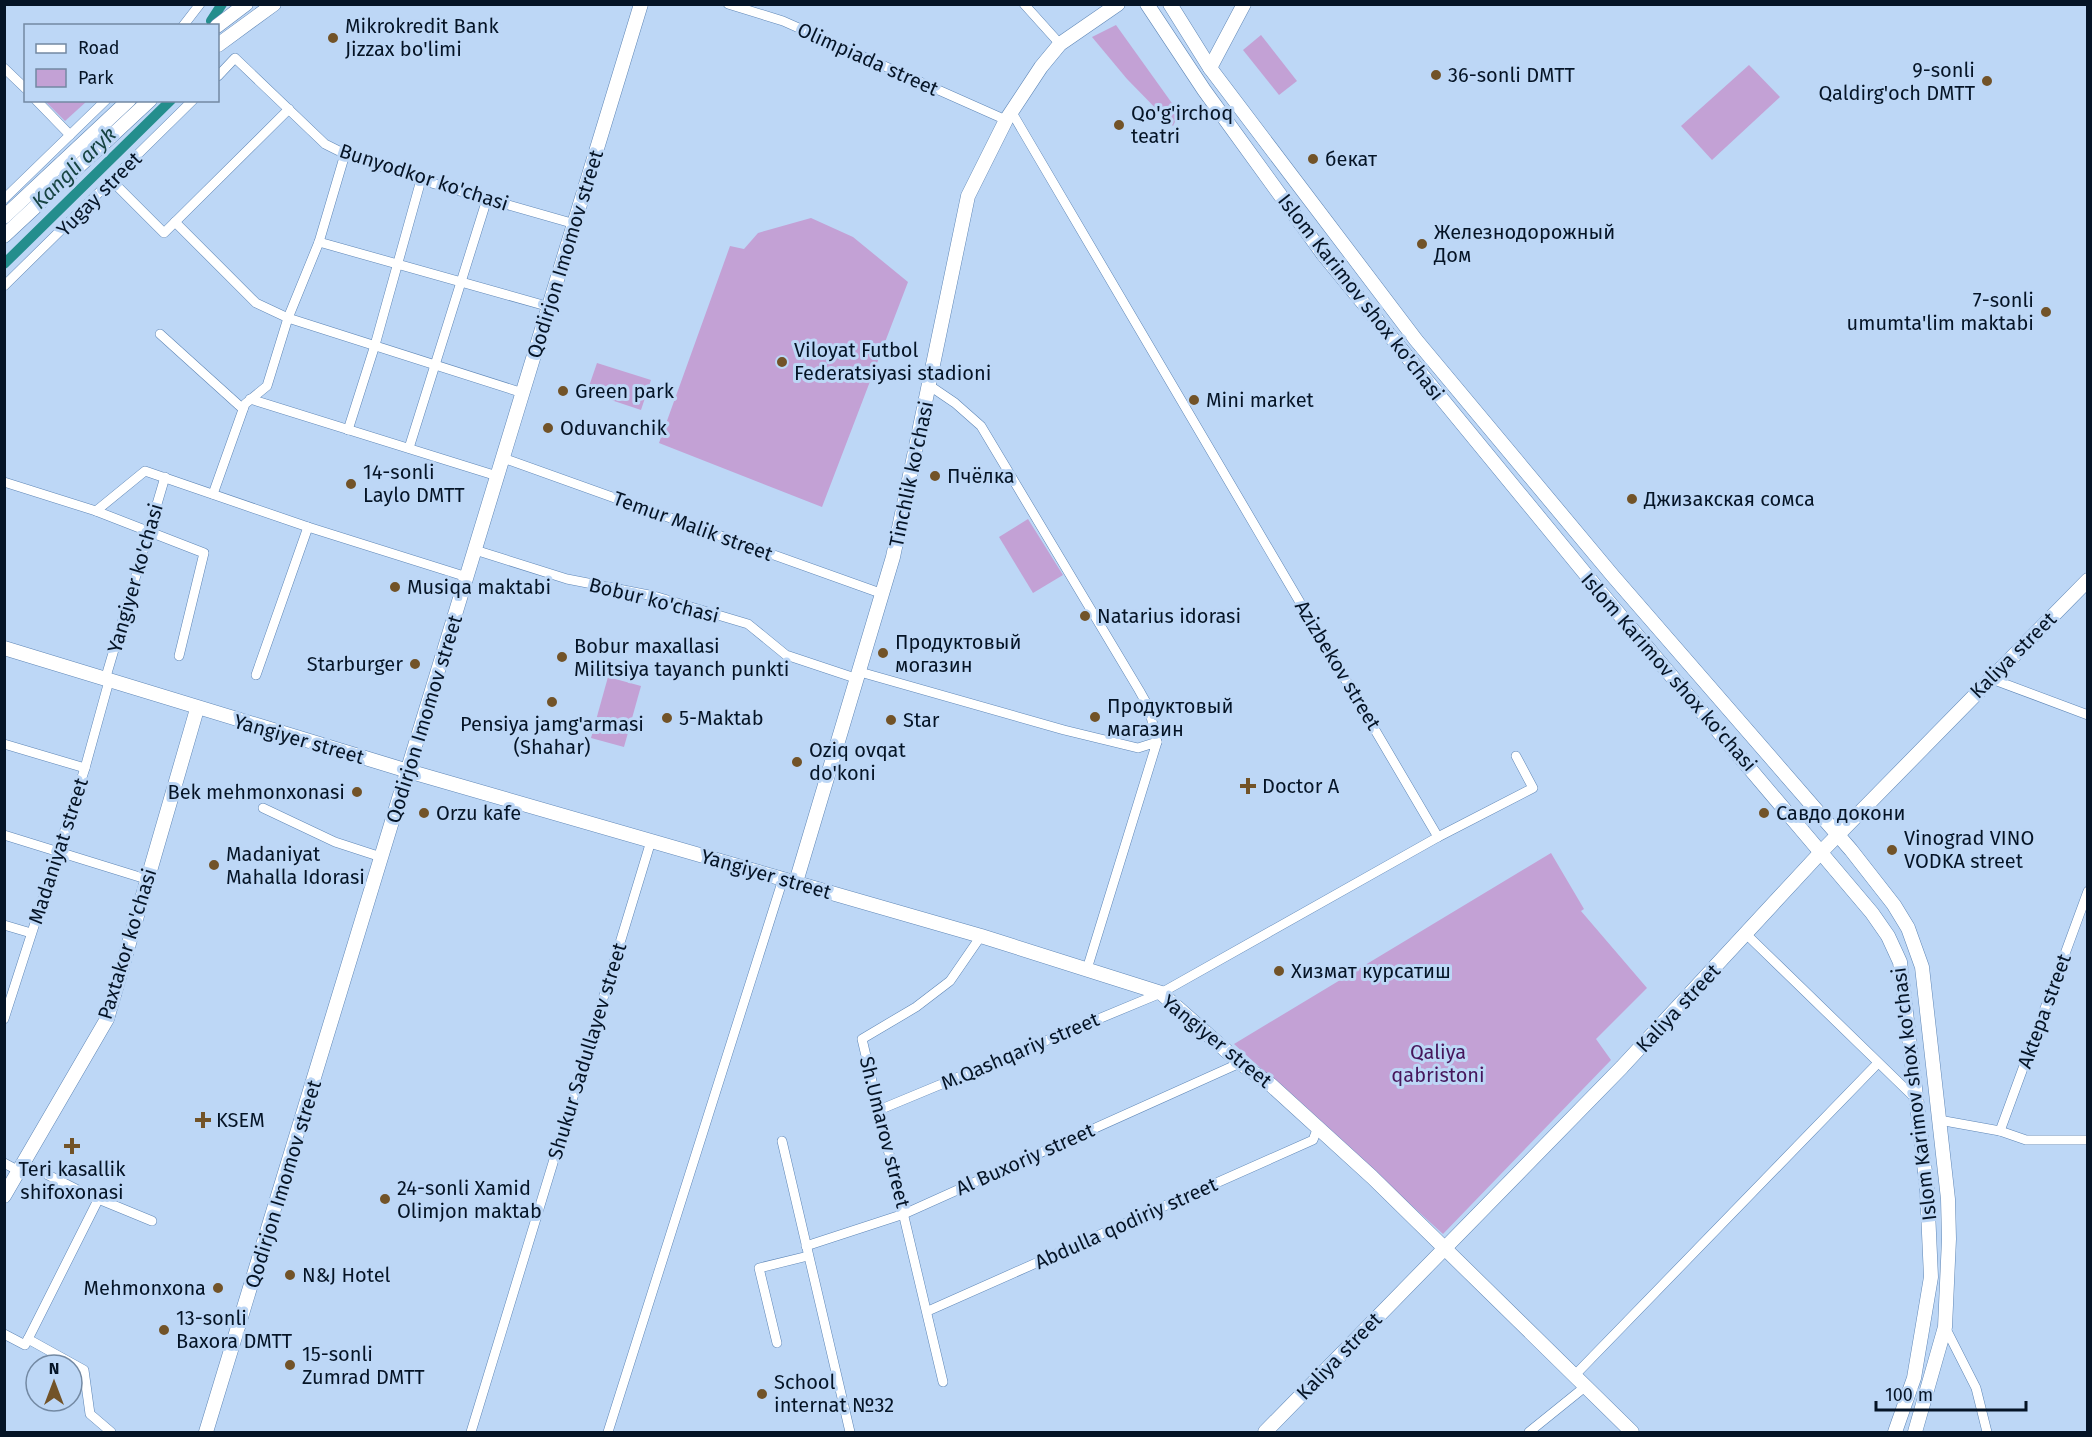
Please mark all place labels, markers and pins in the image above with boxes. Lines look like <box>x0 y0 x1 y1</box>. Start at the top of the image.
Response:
place label: Mikrokredit Bank Jizzax bo'limi <box>345 14 499 61</box>
marker: Mikrokredit Bank Jizzax bo'limi <box>326 31 340 45</box>
place label: 9-sonli Qaldirg'och DMTT <box>1818 58 1976 105</box>
place label: 36-sonli DMTT <box>1448 63 1576 87</box>
marker: 36-sonli DMTT <box>1429 68 1443 82</box>
marker: 9-sonli Qaldirg'och DMTT <box>1980 74 1994 88</box>
place label: Qo'g'irchoq teatri <box>1131 101 1233 148</box>
marker: Qo'g'irchoq teatri <box>1112 118 1126 132</box>
place label: бекат <box>1325 147 1378 171</box>
marker: бекат <box>1306 152 1320 166</box>
place label: Железнодорожный Дом <box>1433 220 1615 267</box>
marker: Железнодорожный Дом <box>1415 237 1429 251</box>
place label: 7-sonli umumta'lim maktabi <box>1847 288 2034 335</box>
marker: 7-sonli umumta'lim maktabi <box>2039 305 2053 319</box>
place label: Viloyat Futbol Federatsiyasi stadioni <box>794 338 991 385</box>
marker: Viloyat Futbol Federatsiyasi stadioni <box>775 355 789 369</box>
place label: Green park <box>575 379 675 403</box>
marker: Green park <box>556 384 570 398</box>
place label: Mini market <box>1206 388 1315 412</box>
marker: Mini market <box>1187 393 1201 407</box>
place label: Oduvanchik <box>560 416 667 440</box>
marker: Oduvanchik <box>541 421 555 435</box>
place label: 14-sonli Laylo DMTT <box>363 460 465 507</box>
place label: Пчёлка <box>947 464 1015 488</box>
marker: Пчёлка <box>928 469 942 483</box>
marker: 14-sonli Laylo DMTT <box>344 477 358 491</box>
place label: Джизакская сомса <box>1643 487 1815 511</box>
marker: Джизакская сомса <box>1625 492 1639 506</box>
place label: Musiqa maktabi <box>407 575 551 599</box>
marker: Musiqa maktabi <box>388 580 402 594</box>
place label: Natarius idorasi <box>1097 604 1241 628</box>
marker: Natarius idorasi <box>1078 609 1092 623</box>
place label: Продуктовый могазин <box>895 630 1021 677</box>
place label: Bobur maxallasi Militsiya tayanch punkti <box>574 634 789 681</box>
marker: Продуктовый могазин <box>876 646 890 660</box>
marker: Bobur maxallasi Militsiya tayanch punkti <box>555 650 569 664</box>
place label: Starburger <box>307 652 403 676</box>
marker: Starburger <box>408 657 422 671</box>
place label: Продуктовый магазин <box>1107 694 1233 741</box>
marker: Pensiya jamg'armasi (Shahar) <box>545 695 559 709</box>
place label: 5-Maktab <box>679 706 764 730</box>
place label: Star <box>903 708 940 732</box>
marker: Продуктовый магазин <box>1088 710 1102 724</box>
marker: 5-Maktab <box>660 711 674 725</box>
place label: Pensiya jamg'armasi (Shahar) <box>460 712 644 759</box>
marker: Star <box>884 713 898 727</box>
place label: Oziq ovqat do'koni <box>809 738 906 785</box>
marker: Oziq ovqat do'koni <box>790 755 804 769</box>
place label: Doctor A <box>1262 774 1340 798</box>
marker: Doctor A <box>1239 777 1257 795</box>
place label: Bek mehmonxonasi <box>168 780 345 804</box>
marker: Bek mehmonxonasi <box>350 785 364 799</box>
place label: Orzu kafe <box>436 801 521 825</box>
place label: Савдо докони <box>1776 801 1906 825</box>
marker: Orzu kafe <box>417 806 431 820</box>
marker: Савдо докони <box>1757 806 1771 820</box>
place label: Vinograd VINO VODKA street <box>1904 826 2034 873</box>
place label: Madaniyat Mahalla Idorasi <box>226 842 365 889</box>
marker: Vinograd VINO VODKA street <box>1885 843 1899 857</box>
marker: Madaniyat Mahalla Idorasi <box>207 858 221 872</box>
place label: Хизмат курсатиш <box>1291 959 1451 983</box>
marker: Хизмат курсатиш <box>1272 964 1286 978</box>
place label: KSEM <box>216 1108 265 1132</box>
marker: KSEM <box>194 1111 212 1129</box>
marker: Teri kasallik shifoxonasi <box>63 1137 81 1155</box>
place label: Teri kasallik shifoxonasi <box>19 1157 126 1204</box>
place label: 24-sonli Xamid Olimjon maktab <box>397 1176 542 1223</box>
marker: 24-sonli Xamid Olimjon maktab <box>378 1192 392 1206</box>
place label: N&J Hotel <box>302 1263 391 1287</box>
marker: N&J Hotel <box>283 1268 297 1282</box>
place label: Mehmonxona <box>83 1276 206 1300</box>
marker: Mehmonxona <box>211 1281 225 1295</box>
place label: 13-sonli Baxora DMTT <box>176 1306 293 1353</box>
marker: 13-sonli Baxora DMTT <box>157 1323 171 1337</box>
place label: 15-sonli Zumrad DMTT <box>302 1342 425 1389</box>
marker: 15-sonli Zumrad DMTT <box>283 1358 297 1372</box>
place label: School internat №32 <box>774 1370 894 1417</box>
marker: School internat №32 <box>755 1387 769 1401</box>

